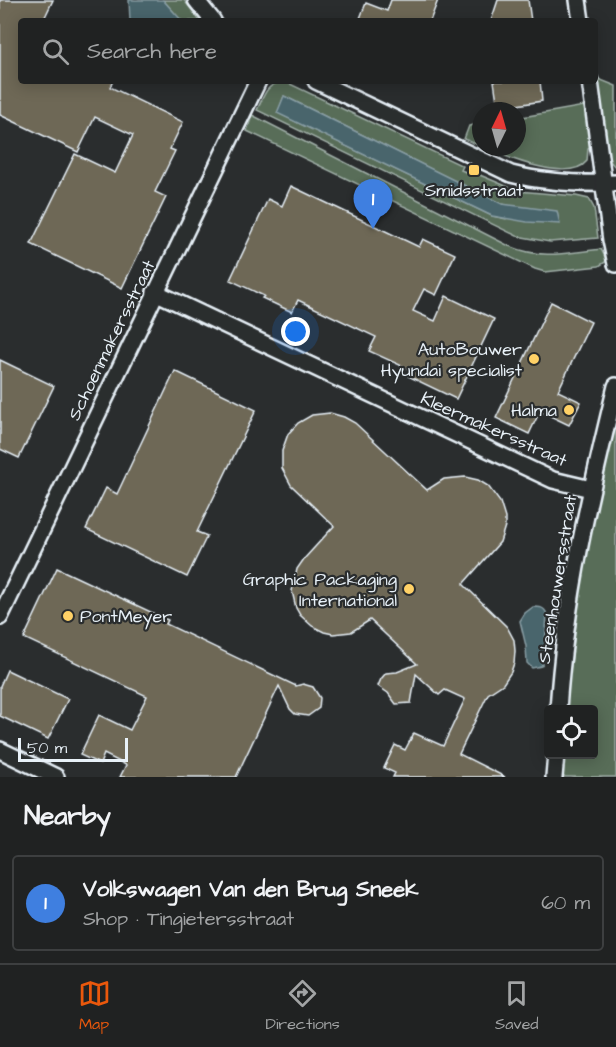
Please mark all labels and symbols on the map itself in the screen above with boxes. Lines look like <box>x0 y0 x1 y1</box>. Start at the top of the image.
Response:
north arrow <box>472 102 526 156</box>
marker: Smidsstraat <box>467 163 481 177</box>
place label: Smidsstraat <box>425 178 524 203</box>
pin: 1 <box>354 180 392 229</box>
street label: Schoenmakersstraat <box>62 255 161 425</box>
your location <box>281 317 310 346</box>
place label: AutoBouwer Hyundai specialist <box>381 337 523 384</box>
marker: AutoBouwer Hyundai specialist <box>527 352 541 366</box>
street label: Kleermakersstraat <box>417 386 572 473</box>
place label: Halma <box>511 398 557 423</box>
marker: Halma <box>562 403 576 417</box>
street label: Steenhouwersstraat <box>532 492 583 665</box>
place label: Graphic Packaging International <box>243 567 397 613</box>
marker: Graphic Packaging International <box>402 582 416 596</box>
place label: PontMeyer <box>80 604 172 630</box>
marker: PontMeyer <box>61 609 75 623</box>
scale bar <box>18 735 128 762</box>

